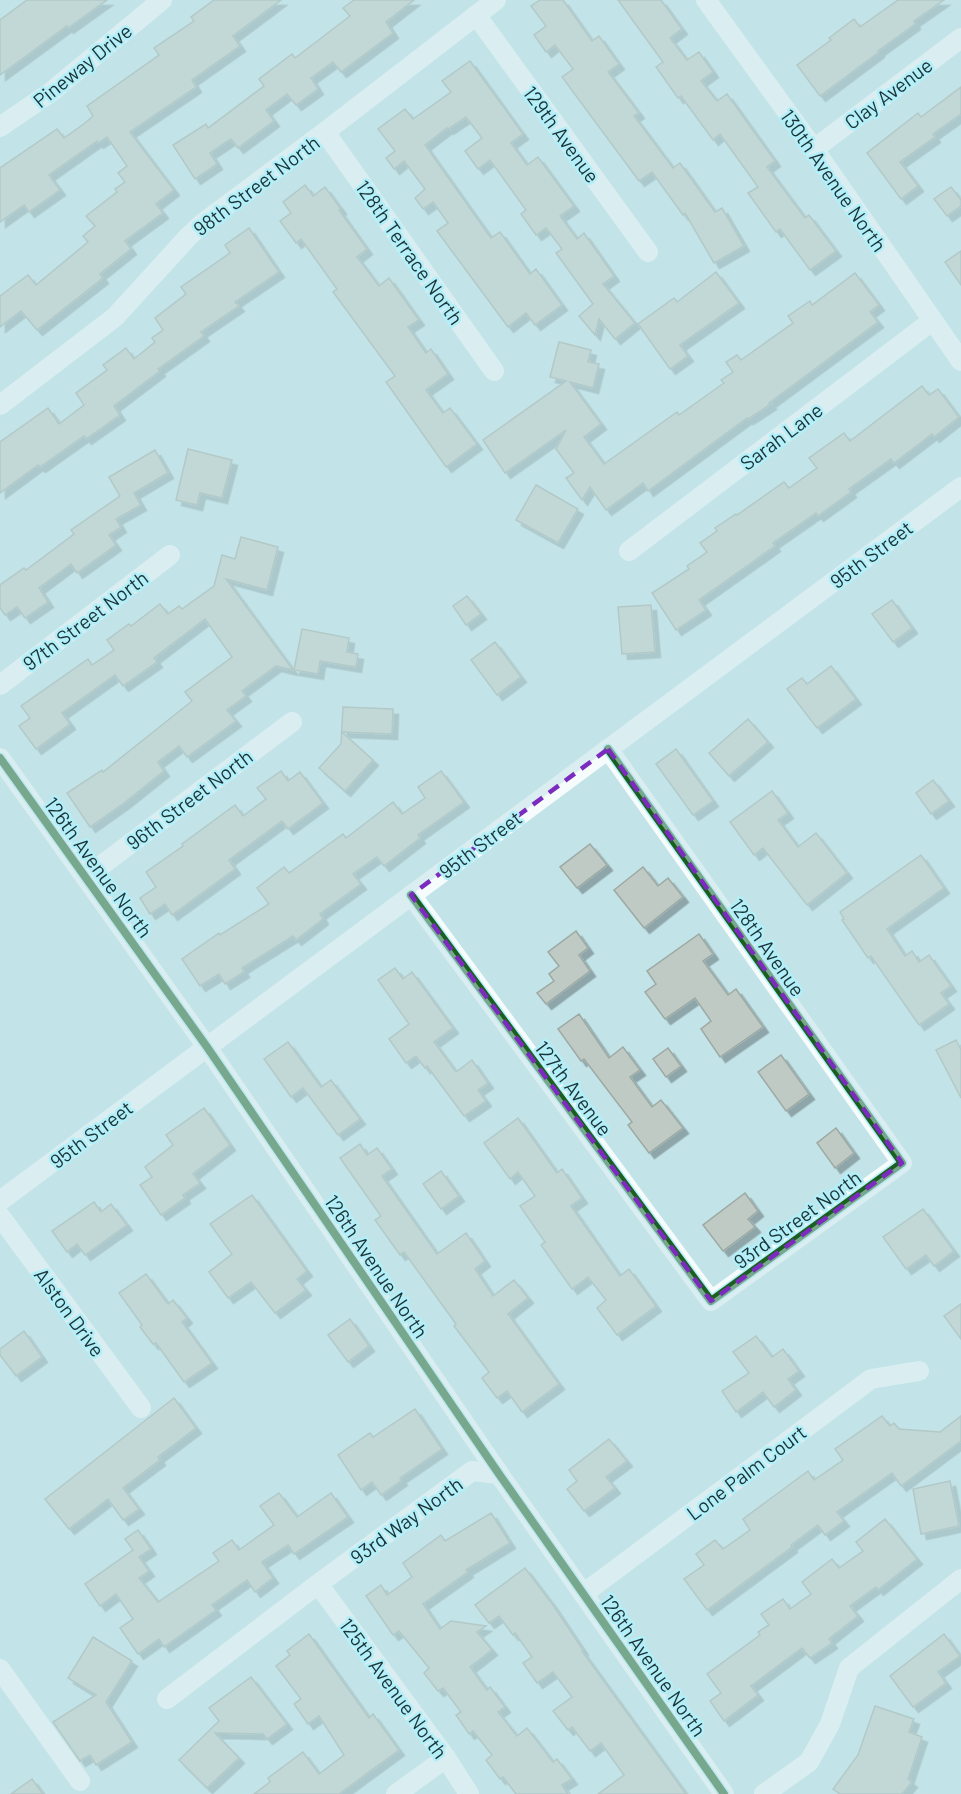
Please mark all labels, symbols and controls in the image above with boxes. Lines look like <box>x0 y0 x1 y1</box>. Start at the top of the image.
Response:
street label: Pineway Drive <box>28 18 136 112</box>
street label: Clay Avenue <box>839 52 937 134</box>
street label: 129th Avenue <box>519 81 605 187</box>
street label: 130th Avenue North <box>776 104 892 256</box>
street label: 98th Street North <box>188 130 324 240</box>
street label: 128th Terrace North <box>351 175 469 329</box>
street label: Sarah Lane <box>735 397 827 475</box>
street label: 95th Street <box>825 515 917 593</box>
street label: 97th Street North <box>18 565 152 675</box>
street label: 96th Street North <box>121 744 257 854</box>
street label: 126th Avenue North <box>40 792 158 942</box>
street label: 95th Street <box>434 805 526 883</box>
street label: 128th Avenue <box>726 894 810 1000</box>
street label: 127th Avenue <box>530 1036 618 1140</box>
street label: 95th Street <box>45 1095 137 1173</box>
street label: 93rd Street North <box>729 1165 865 1273</box>
street label: 126th Avenue North <box>320 1190 434 1342</box>
street label: Alston Drive <box>30 1263 110 1361</box>
street label: Lone Palm Court <box>682 1419 810 1525</box>
street label: 93rd Way North <box>345 1471 467 1569</box>
street label: 126th Avenue North <box>596 1589 712 1741</box>
street label: 125th Avenue North <box>335 1613 453 1763</box>

